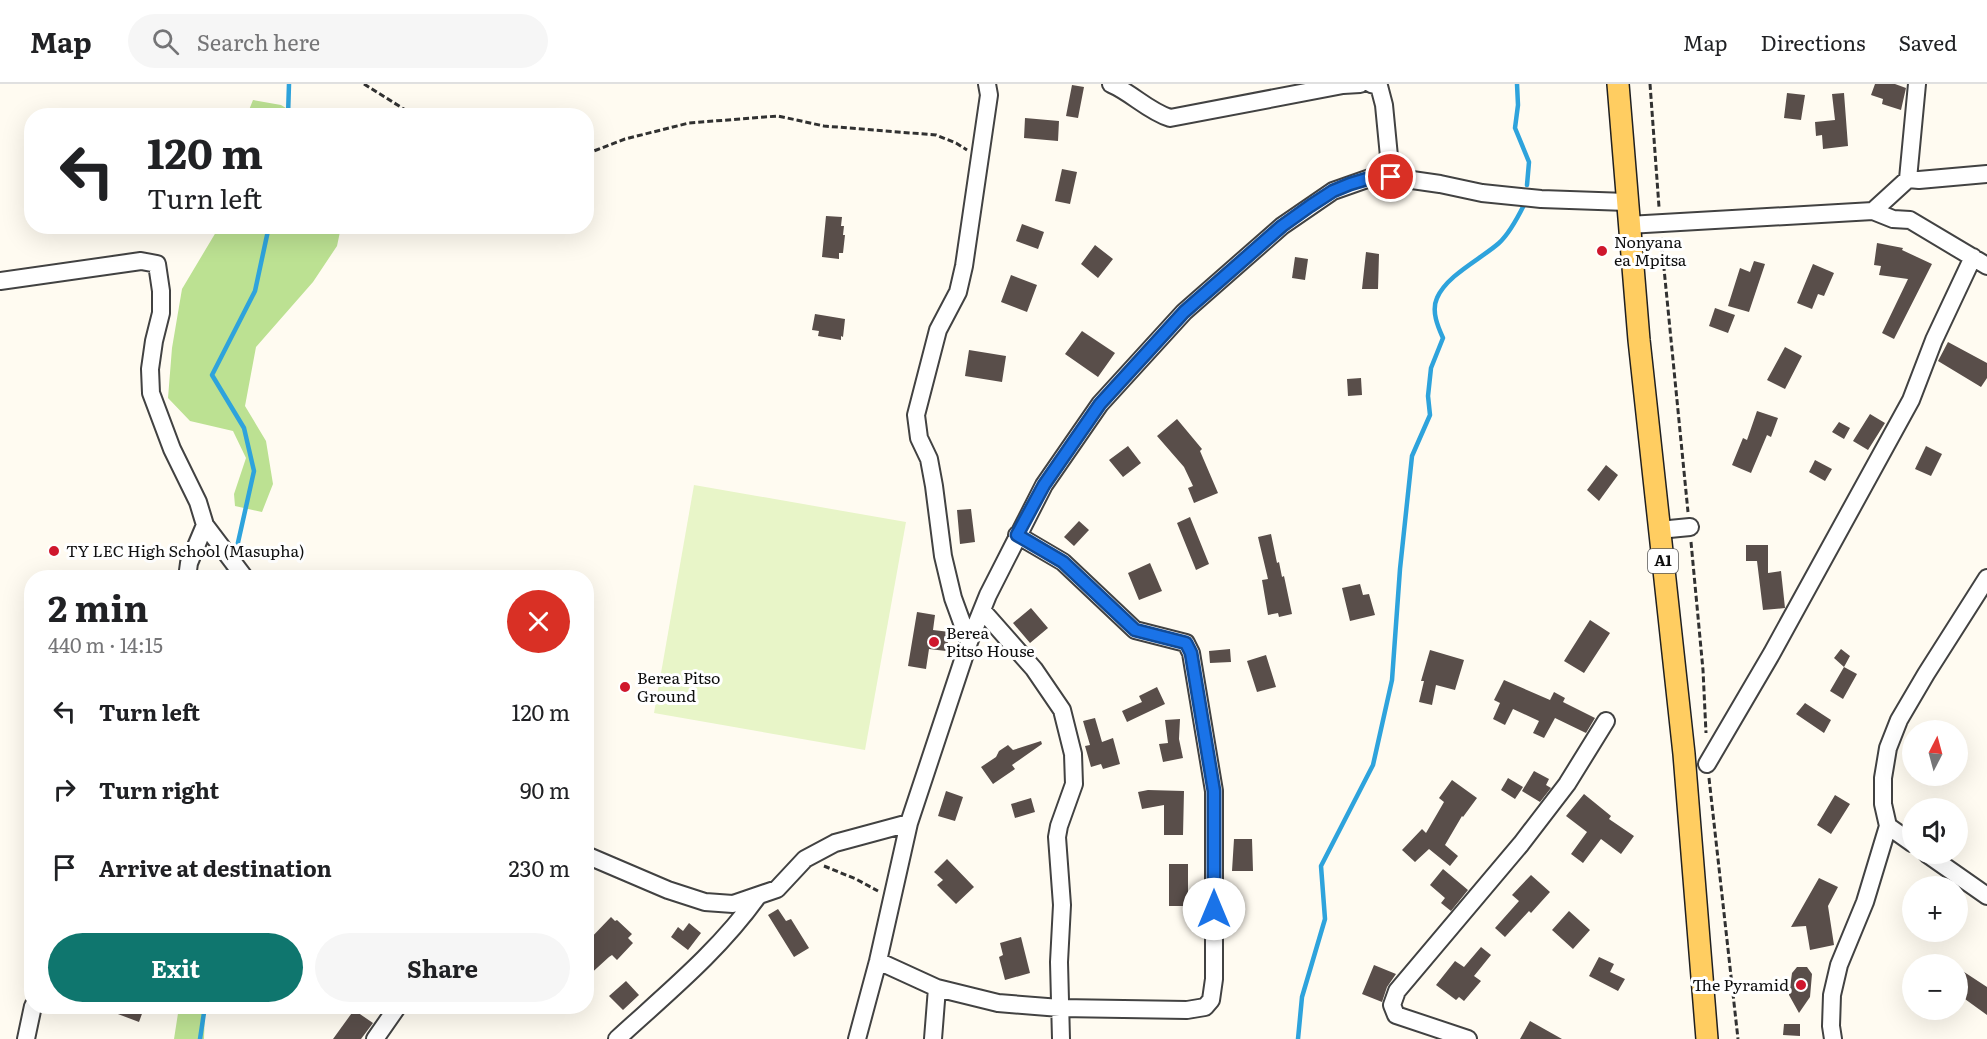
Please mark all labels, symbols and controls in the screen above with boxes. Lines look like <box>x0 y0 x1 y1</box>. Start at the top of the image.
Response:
search box <box>128 14 548 68</box>
text: Map <box>30 20 92 62</box>
icon: search <box>149 25 182 58</box>
text: Search here <box>197 25 320 58</box>
text: Map <box>1683 26 1728 57</box>
text: Directions <box>1761 26 1866 57</box>
text: Saved <box>1899 26 1957 57</box>
text: 120 m <box>147 120 263 182</box>
icon: left <box>48 132 126 210</box>
pin <box>1365 151 1416 202</box>
icon: arrive <box>1374 160 1407 193</box>
text: Turn left <box>147 177 262 217</box>
place label: Nonyana ea Mpitsa <box>1614 229 1687 271</box>
marker: Nonyana ea Mpitsa <box>1595 244 1609 258</box>
place label: TY LEC High School (Masupha) <box>66 538 305 562</box>
marker: TY LEC High School (Masupha) <box>47 544 61 558</box>
road number: A1 <box>1648 549 1678 573</box>
text: 2 min <box>48 580 149 633</box>
button: close <box>507 590 570 653</box>
place label: Berea Pitso House <box>946 620 1035 662</box>
text: 440 m · 14:15 <box>48 629 163 659</box>
marker: Berea Pitso House <box>927 635 941 649</box>
place label: Berea Pitso Ground <box>637 665 720 707</box>
marker: Berea Pitso Ground <box>618 680 632 694</box>
icon: left <box>48 695 81 728</box>
text: Turn left <box>99 695 200 728</box>
text: 120 m <box>511 695 570 728</box>
north arrow <box>1902 720 1968 786</box>
map controls <box>1902 720 1968 1020</box>
icon: right <box>48 773 81 806</box>
text: Turn right <box>99 773 219 806</box>
text: 90 m <box>520 773 570 806</box>
button: sound <box>1902 798 1968 864</box>
icon: arrive <box>48 851 81 884</box>
text: Arrive at destination <box>99 851 332 884</box>
text: 230 m <box>508 851 570 884</box>
button: + <box>1902 876 1968 942</box>
position arrow <box>1182 877 1246 941</box>
button: Exit <box>48 933 303 1002</box>
button: Share <box>315 933 570 1002</box>
button: − <box>1902 954 1968 1020</box>
place label: The Pyramid <box>1692 972 1789 996</box>
marker: The Pyramid <box>1794 978 1808 992</box>

